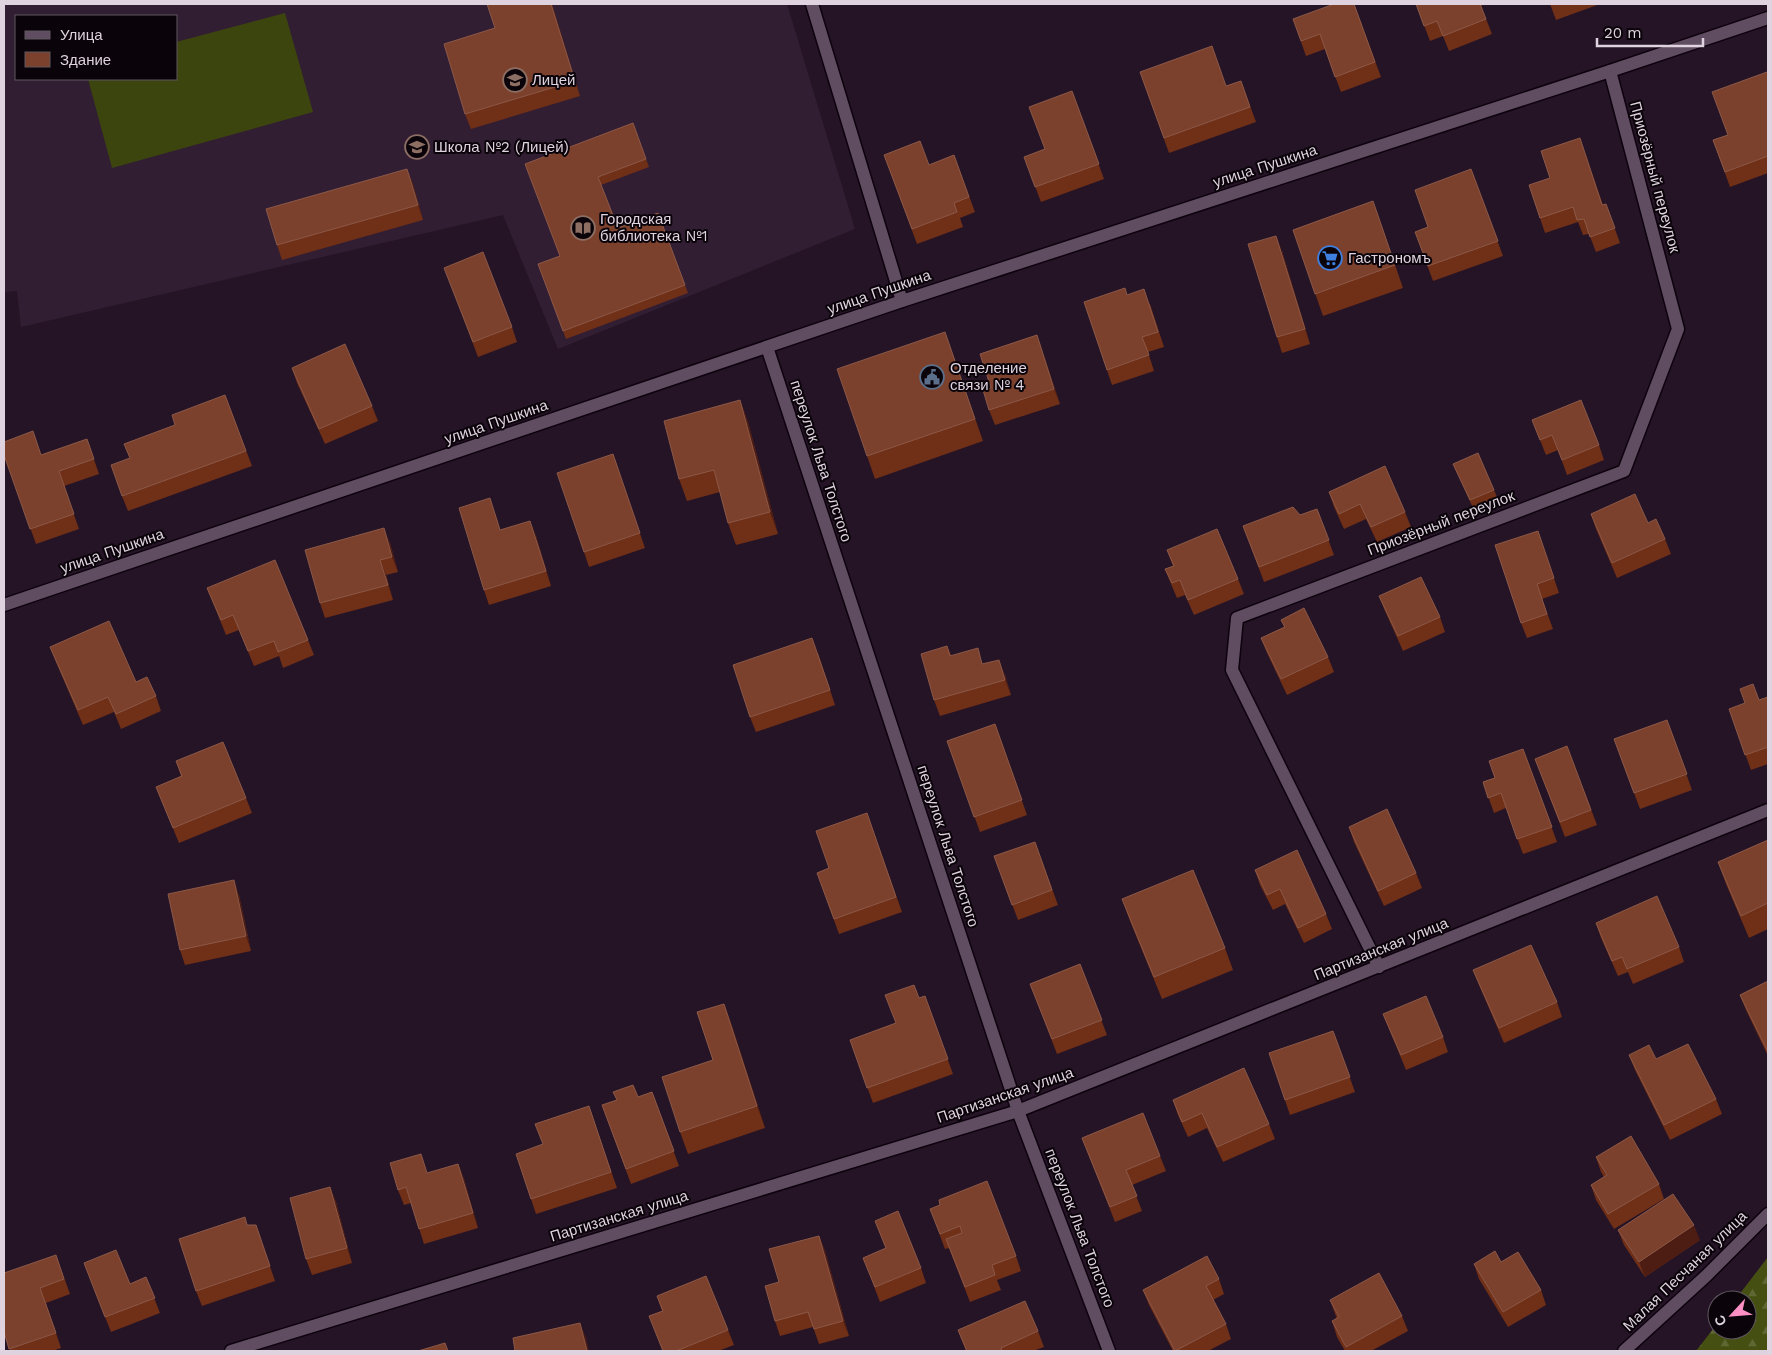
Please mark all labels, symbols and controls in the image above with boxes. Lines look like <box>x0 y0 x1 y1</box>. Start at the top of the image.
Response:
legend <box>15 15 178 80</box>
scale bar <box>1597 15 1703 47</box>
text: 20 m <box>1604 24 1642 42</box>
text: Улица <box>60 26 103 44</box>
text: Здание <box>60 51 111 69</box>
school or university icon: Лицей <box>502 67 528 93</box>
place label: Лицей <box>532 71 575 89</box>
street label: Приозёрный переулок <box>1626 99 1684 255</box>
school or university icon: Школа №2 (Лицей) <box>404 134 430 160</box>
place label: Школа №2 (Лицей) <box>434 138 569 156</box>
street label: улица Пушкина <box>1211 141 1320 191</box>
place label: Городская библиотека №1 <box>600 210 708 245</box>
library icon: Городская библиотека №1 <box>570 215 596 241</box>
supermarket icon: Гастрономъ <box>1317 245 1343 271</box>
place label: Гастрономъ <box>1348 249 1431 267</box>
street label: улица Пушкина <box>825 266 934 318</box>
place label: Отделение связи № 4 <box>950 359 1027 394</box>
public building icon: Отделение связи № 4 <box>919 364 945 390</box>
street label: переулок Льва Толстого <box>786 378 856 544</box>
street label: улица Пушкина <box>442 396 551 448</box>
street label: Приозёрный переулок <box>1365 487 1517 559</box>
street label: улица Пушкина <box>58 525 167 577</box>
street label: переулок Льва Толстого <box>913 763 983 929</box>
street label: Партизанская улица <box>1311 914 1451 984</box>
street label: Партизанская улица <box>934 1063 1076 1127</box>
street label: переулок Льва Толстого <box>1041 1146 1119 1310</box>
street label: Партизанская улица <box>548 1186 691 1246</box>
street label: Малая Песчаная улица <box>1619 1207 1751 1335</box>
north arrow <box>1707 1290 1757 1340</box>
text: С <box>1711 1313 1730 1329</box>

